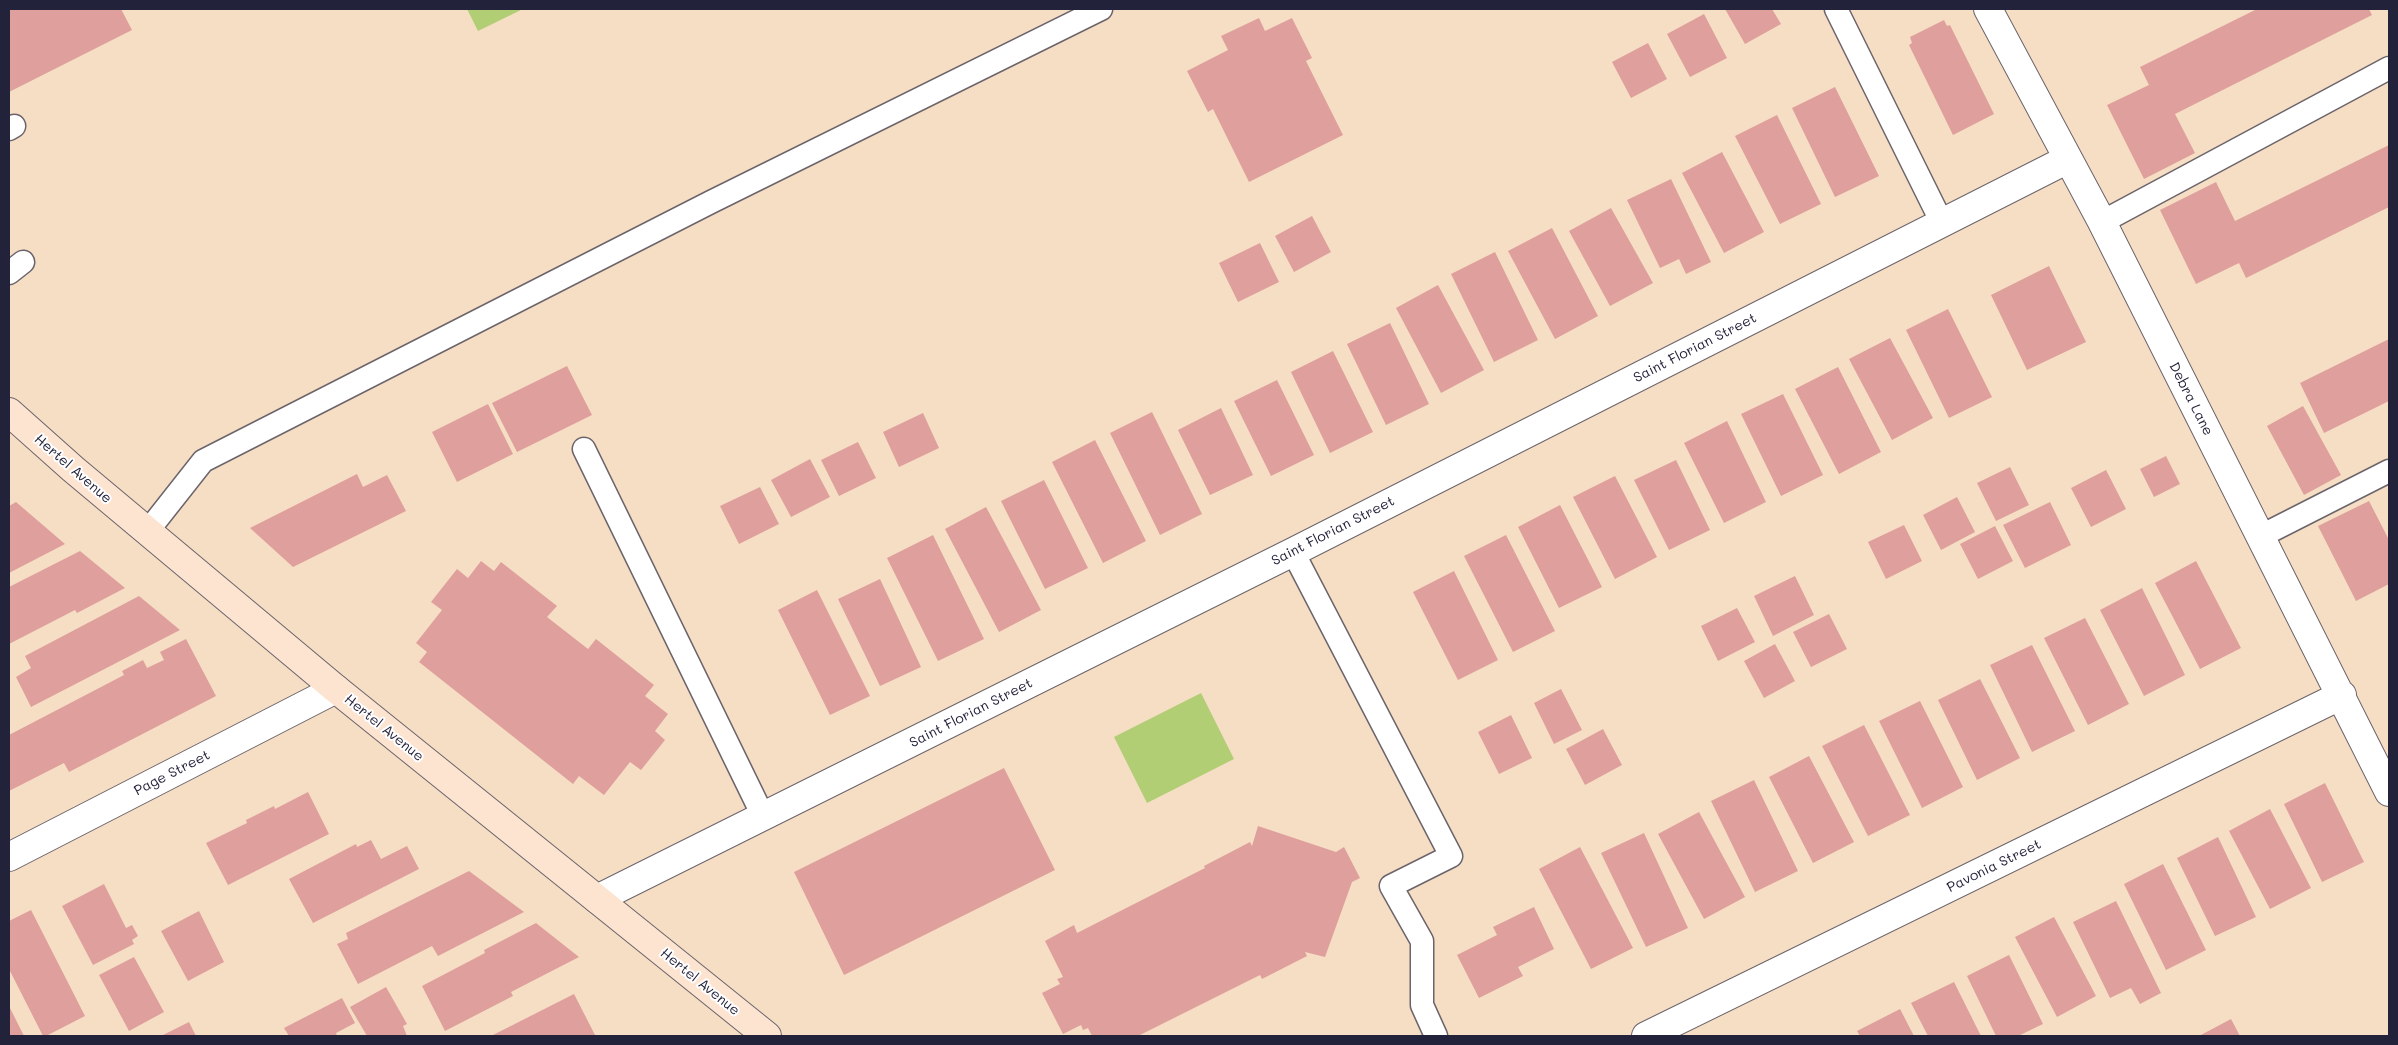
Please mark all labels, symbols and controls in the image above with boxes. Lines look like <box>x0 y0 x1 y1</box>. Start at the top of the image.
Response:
street label: Saint Florian Street <box>1631 310 1759 386</box>
street label: Debra Lane <box>2165 360 2217 438</box>
street label: Hertel Avenue <box>31 431 115 507</box>
street label: Saint Florian Street <box>1269 493 1397 569</box>
street label: Saint Florian Street <box>907 675 1035 751</box>
street label: Hertel Avenue <box>341 691 427 765</box>
street label: Page Street <box>131 747 213 799</box>
street label: Pavonia Street <box>1944 836 2044 896</box>
street label: Hertel Avenue <box>657 945 743 1019</box>

